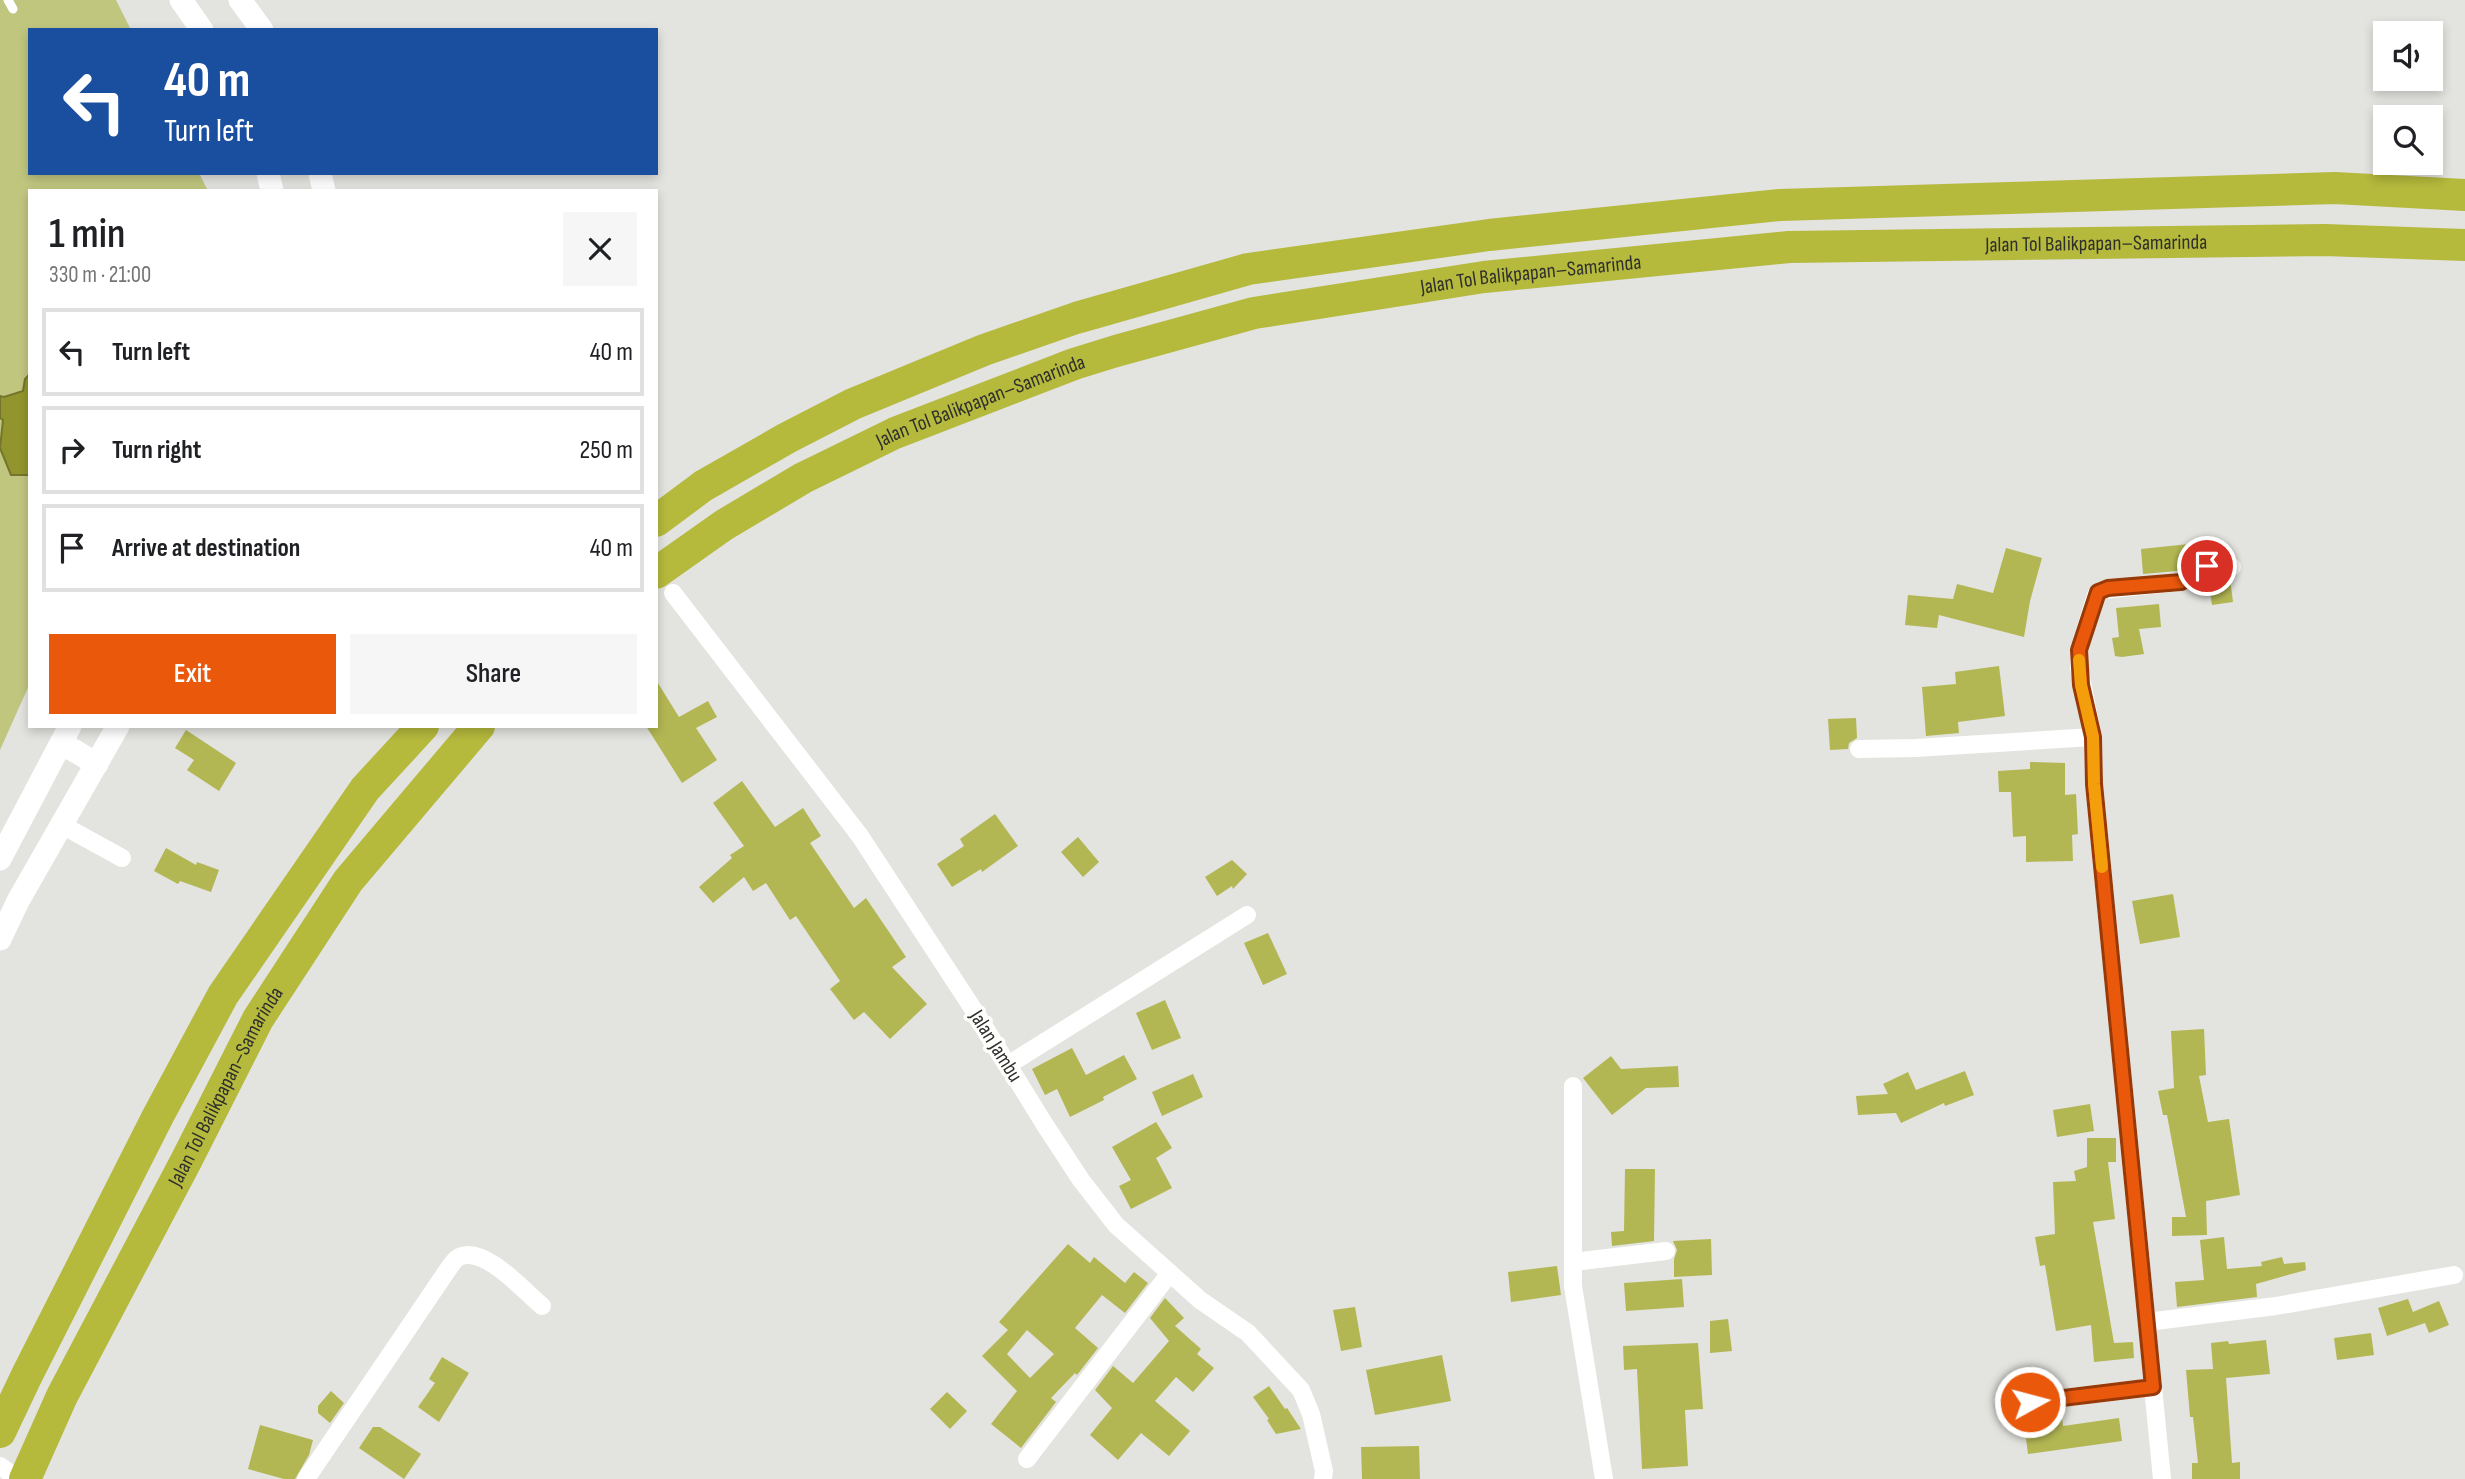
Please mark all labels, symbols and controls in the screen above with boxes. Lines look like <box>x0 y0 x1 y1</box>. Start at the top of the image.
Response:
map controls <box>2373 21 2443 175</box>
button: sound <box>2373 21 2443 91</box>
text: 40 m <box>164 52 250 111</box>
icon: left <box>49 56 140 147</box>
button: search <box>2373 105 2443 175</box>
text: Turn left <box>164 112 254 151</box>
text: 1 min <box>49 209 125 260</box>
button: close <box>563 212 637 286</box>
street label: Jalan Tol Balikpapan–Samarinda <box>1984 229 2207 257</box>
street label: Jalan Tol Balikpapan–Samarinda <box>1417 249 1642 299</box>
text: 330 m · 21:00 <box>49 261 151 289</box>
icon: left <box>53 333 91 371</box>
text: Turn left <box>112 337 190 368</box>
text: 40 m <box>590 337 633 368</box>
street label: Jalan Tol Balikpapan–Samarinda <box>871 349 1088 453</box>
icon: right <box>53 431 91 469</box>
text: Turn right <box>112 435 201 466</box>
text: 250 m <box>579 435 633 466</box>
icon: arrive <box>53 529 91 567</box>
text: Arrive at destination <box>112 533 300 564</box>
text: 40 m <box>590 533 633 564</box>
pin <box>2177 536 2237 596</box>
icon: arrive <box>2188 547 2226 585</box>
button: Exit <box>49 634 336 714</box>
button: Share <box>350 634 637 714</box>
street label: Jalan Tol Balikpapan–Samarinda <box>162 982 288 1191</box>
street label: Jalan Jambu <box>964 1005 1028 1087</box>
position arrow <box>1993 1365 2067 1439</box>

